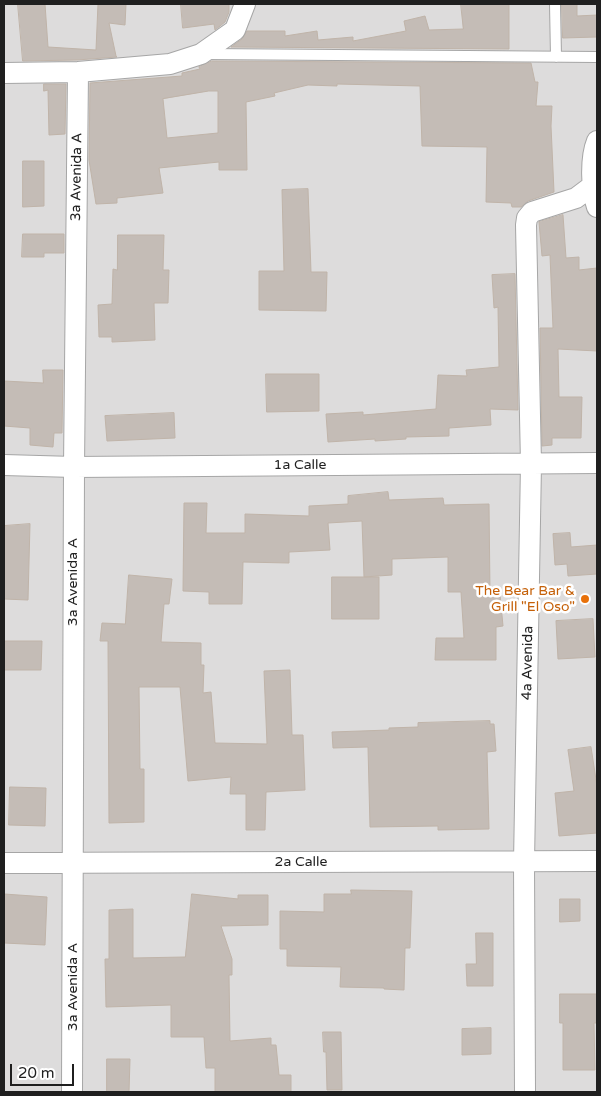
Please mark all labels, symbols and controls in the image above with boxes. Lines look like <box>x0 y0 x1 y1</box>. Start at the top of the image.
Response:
street label: 3a Avenida A <box>68 133 86 221</box>
street label: 1a Calle <box>274 457 326 473</box>
street label: 3a Avenida A <box>65 538 81 626</box>
place label: The Bear Bar & Grill "El Oso" <box>475 583 575 616</box>
marker: The Bear Bar & Grill "El Oso" <box>579 593 591 605</box>
street label: 4a Avenida <box>519 626 537 700</box>
street label: 2a Calle <box>275 854 327 870</box>
street label: 3a Avenida A <box>65 943 81 1031</box>
scale bar <box>12 1054 76 1086</box>
text: 20 m <box>18 1064 55 1082</box>

